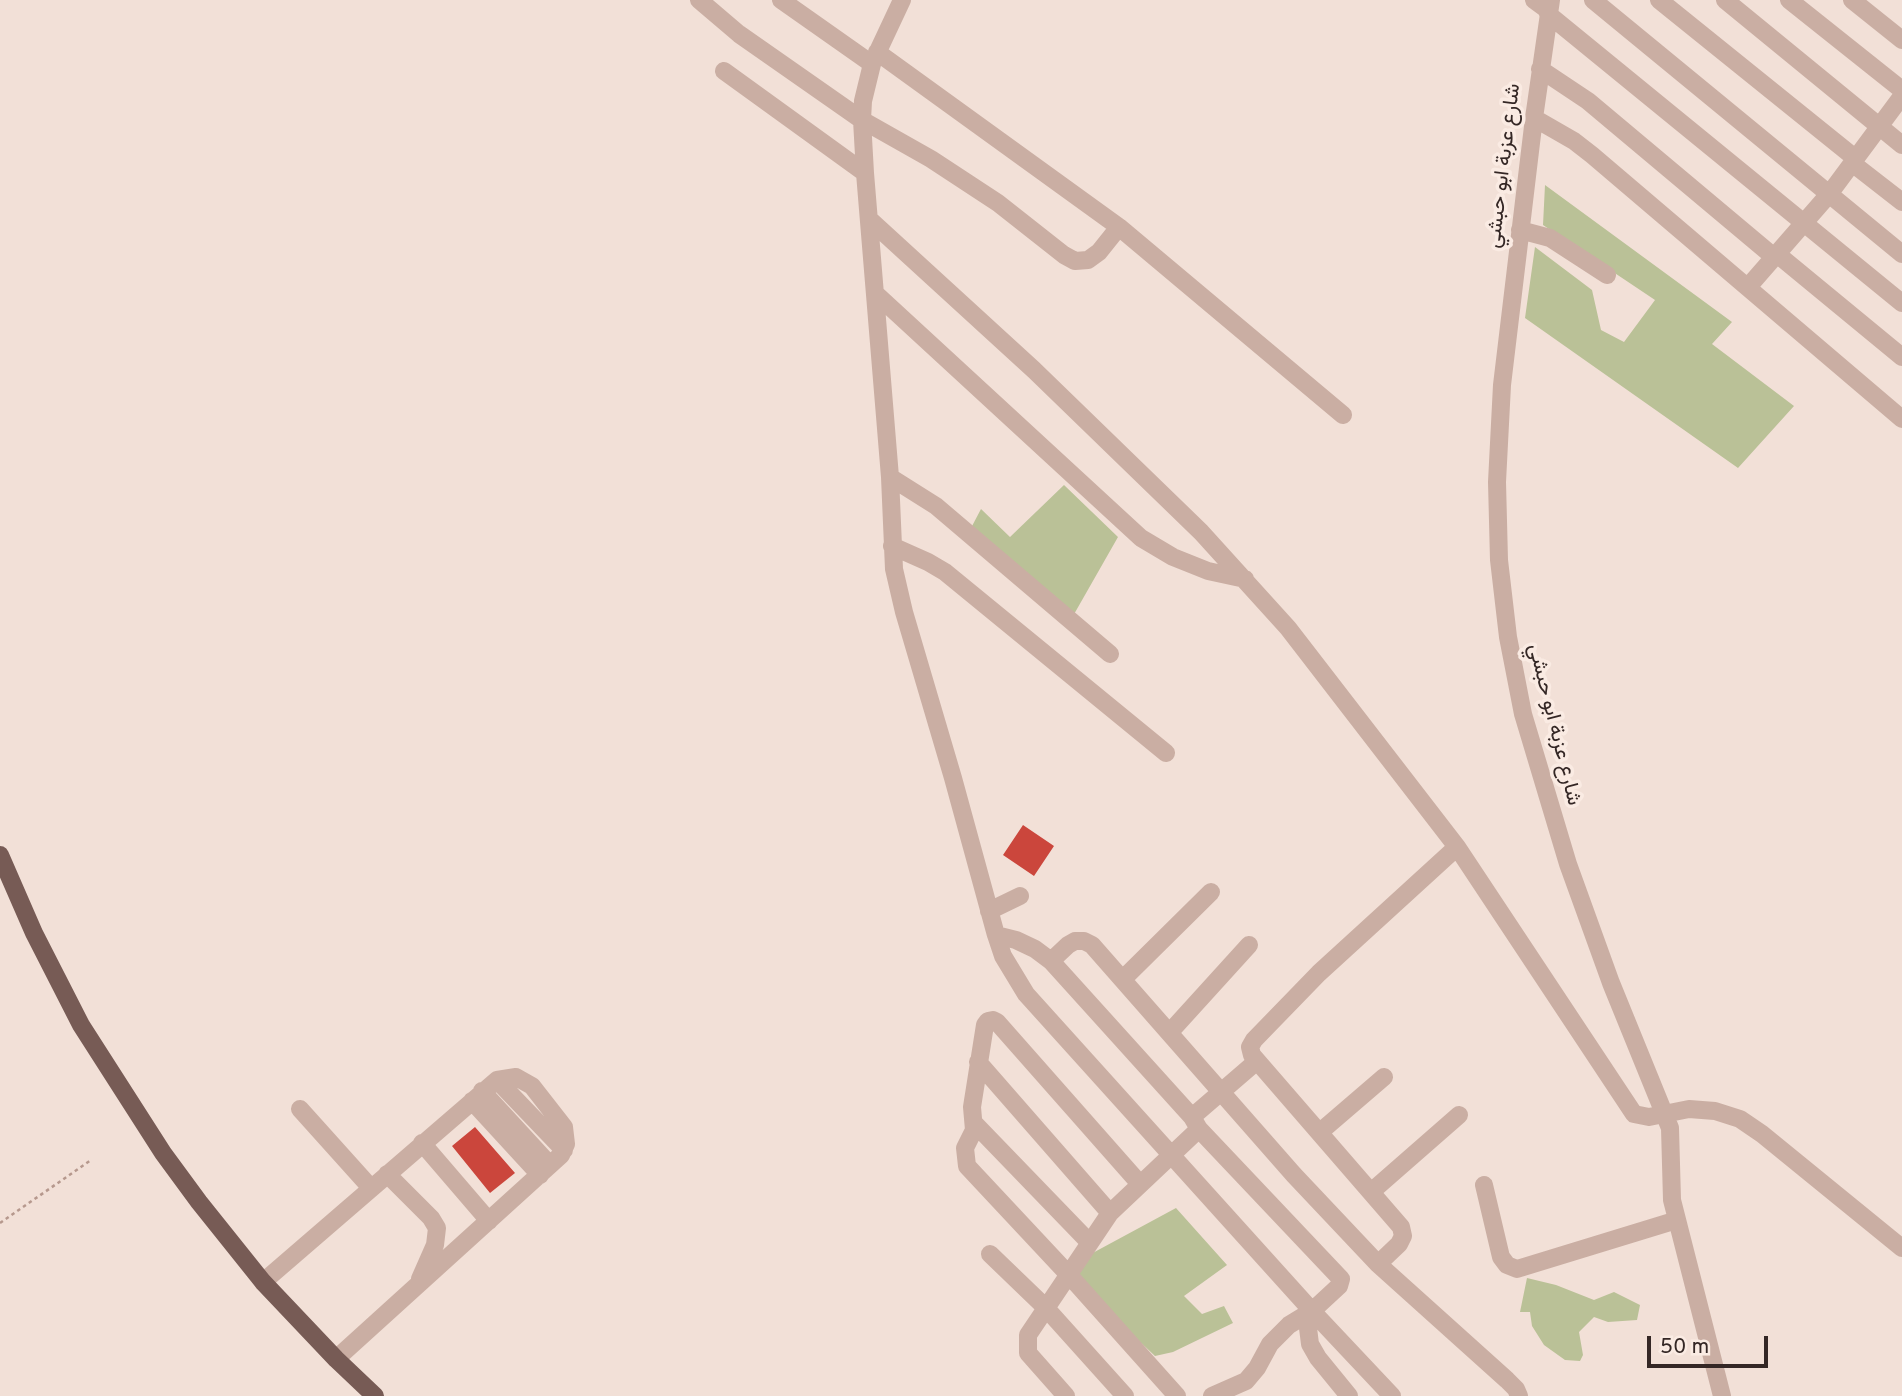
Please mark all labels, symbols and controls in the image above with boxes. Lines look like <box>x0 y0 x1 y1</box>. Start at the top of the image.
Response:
street label: شارع عزبة ابو حبشي <box>1482 82 1528 250</box>
street label: شارع عزبة ابو حبشي <box>1521 642 1585 808</box>
scale bar <box>1650 1322 1771 1366</box>
text: 50 m <box>1660 1334 1709 1361</box>

